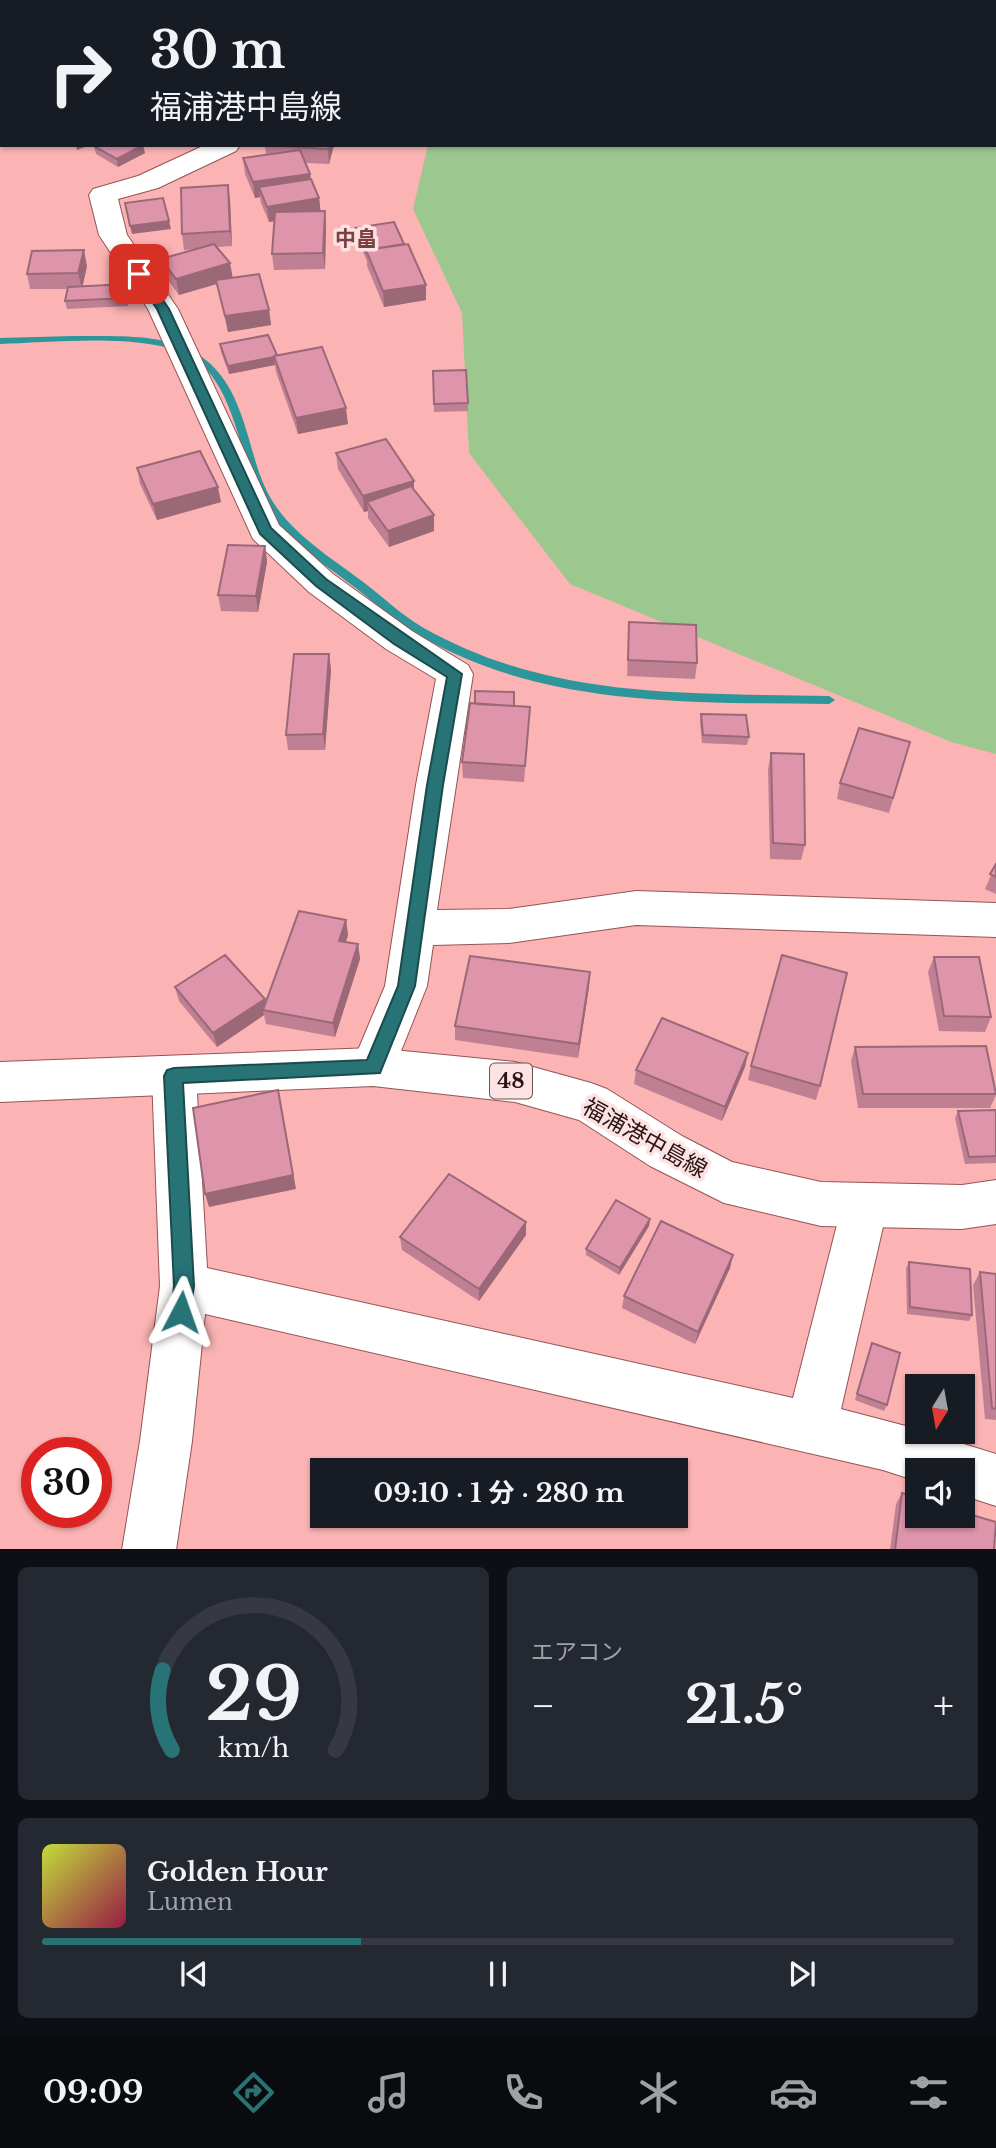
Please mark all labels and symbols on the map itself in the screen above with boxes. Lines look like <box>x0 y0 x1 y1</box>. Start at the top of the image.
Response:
district label: 中畠 <box>335 226 377 252</box>
pin <box>109 244 169 304</box>
road number: 48 <box>490 1064 532 1098</box>
street label: 福浦港中島線 <box>578 1092 712 1184</box>
position arrow <box>144 1275 218 1349</box>
north arrow <box>905 1374 975 1444</box>
speed limit sign: 30 <box>21 1437 112 1528</box>

